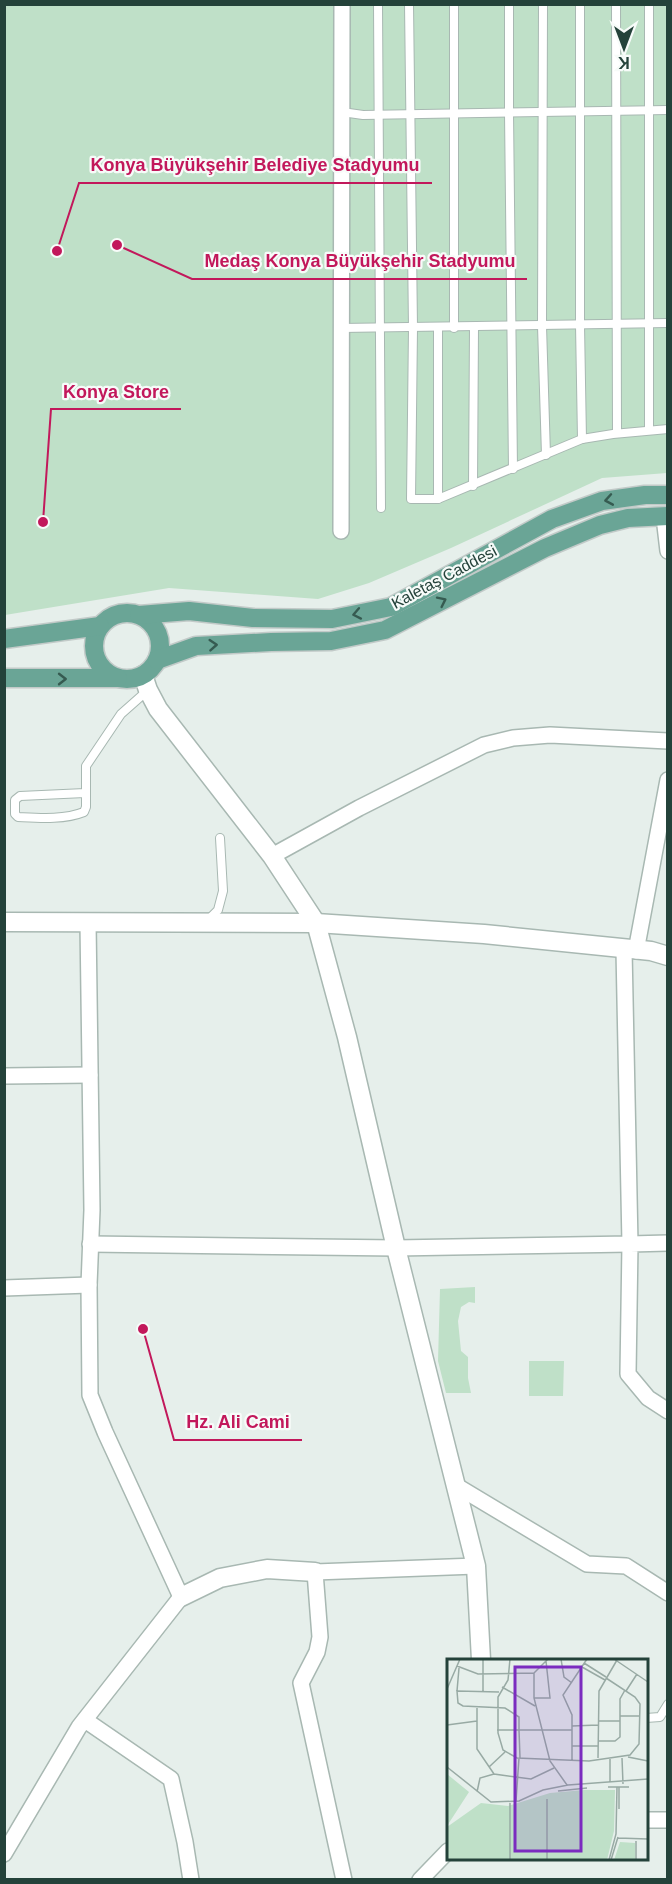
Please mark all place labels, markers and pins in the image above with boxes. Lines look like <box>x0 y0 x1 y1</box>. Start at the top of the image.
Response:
callout: Konya Büyükşehir Belediye Stadyumu <box>79 147 432 183</box>
callout: Medaş Konya Büyükşehir Stadyumu <box>192 243 527 279</box>
callout: Konya Store <box>51 373 181 409</box>
callout: Hz. Ali Cami <box>174 1404 302 1440</box>

